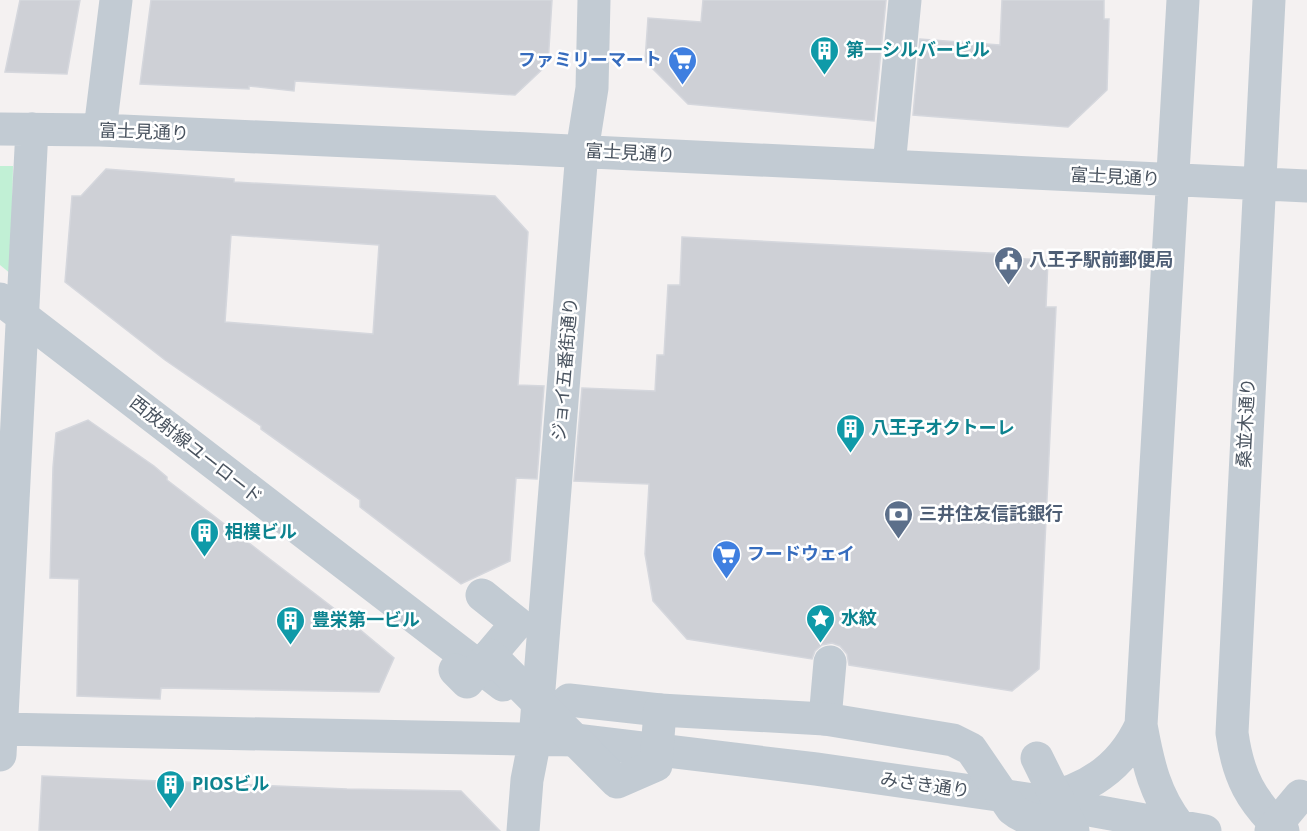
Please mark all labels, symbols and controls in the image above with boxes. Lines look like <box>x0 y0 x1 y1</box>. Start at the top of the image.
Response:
building icon: 第一シルバービル <box>809 34 841 76</box>
place label: 第一シルバービル <box>846 37 990 61</box>
supermarket icon: ファミリーマート <box>667 44 699 86</box>
place label: ファミリーマート <box>518 47 662 71</box>
street label: 富士見通り <box>99 117 189 145</box>
street label: 富士見通り <box>584 138 676 166</box>
street label: 富士見通り <box>1069 162 1161 190</box>
public building icon: 八王子駅前郵便局 <box>992 244 1024 286</box>
place label: 八王子駅前郵便局 <box>1029 247 1173 271</box>
street label: ジョイ五番街通り <box>546 296 582 442</box>
street label: 桑並木通り <box>1231 377 1259 469</box>
street label: 西放射線ユーロード <box>125 390 268 509</box>
building icon: 八王子オクトーレ <box>834 412 866 454</box>
place label: 八王子オクトーレ <box>871 415 1015 439</box>
bank icon: 三井住友信託銀行 <box>882 498 914 540</box>
place label: 三井住友信託銀行 <box>919 501 1063 525</box>
building icon: 相模ビル <box>188 516 220 558</box>
place label: 相模ビル <box>225 519 297 543</box>
supermarket icon: フードウェイ <box>710 538 742 580</box>
place label: フードウェイ <box>747 541 855 565</box>
place icon: 水紋 <box>804 602 836 644</box>
building icon: 豊栄第一ビル <box>275 604 307 646</box>
place label: 水紋 <box>841 605 877 629</box>
place label: 豊栄第一ビル <box>312 607 420 631</box>
street label: みさき通り <box>879 766 971 802</box>
building icon: PIOSビル <box>155 768 187 810</box>
place label: PIOSビル <box>192 771 270 795</box>

